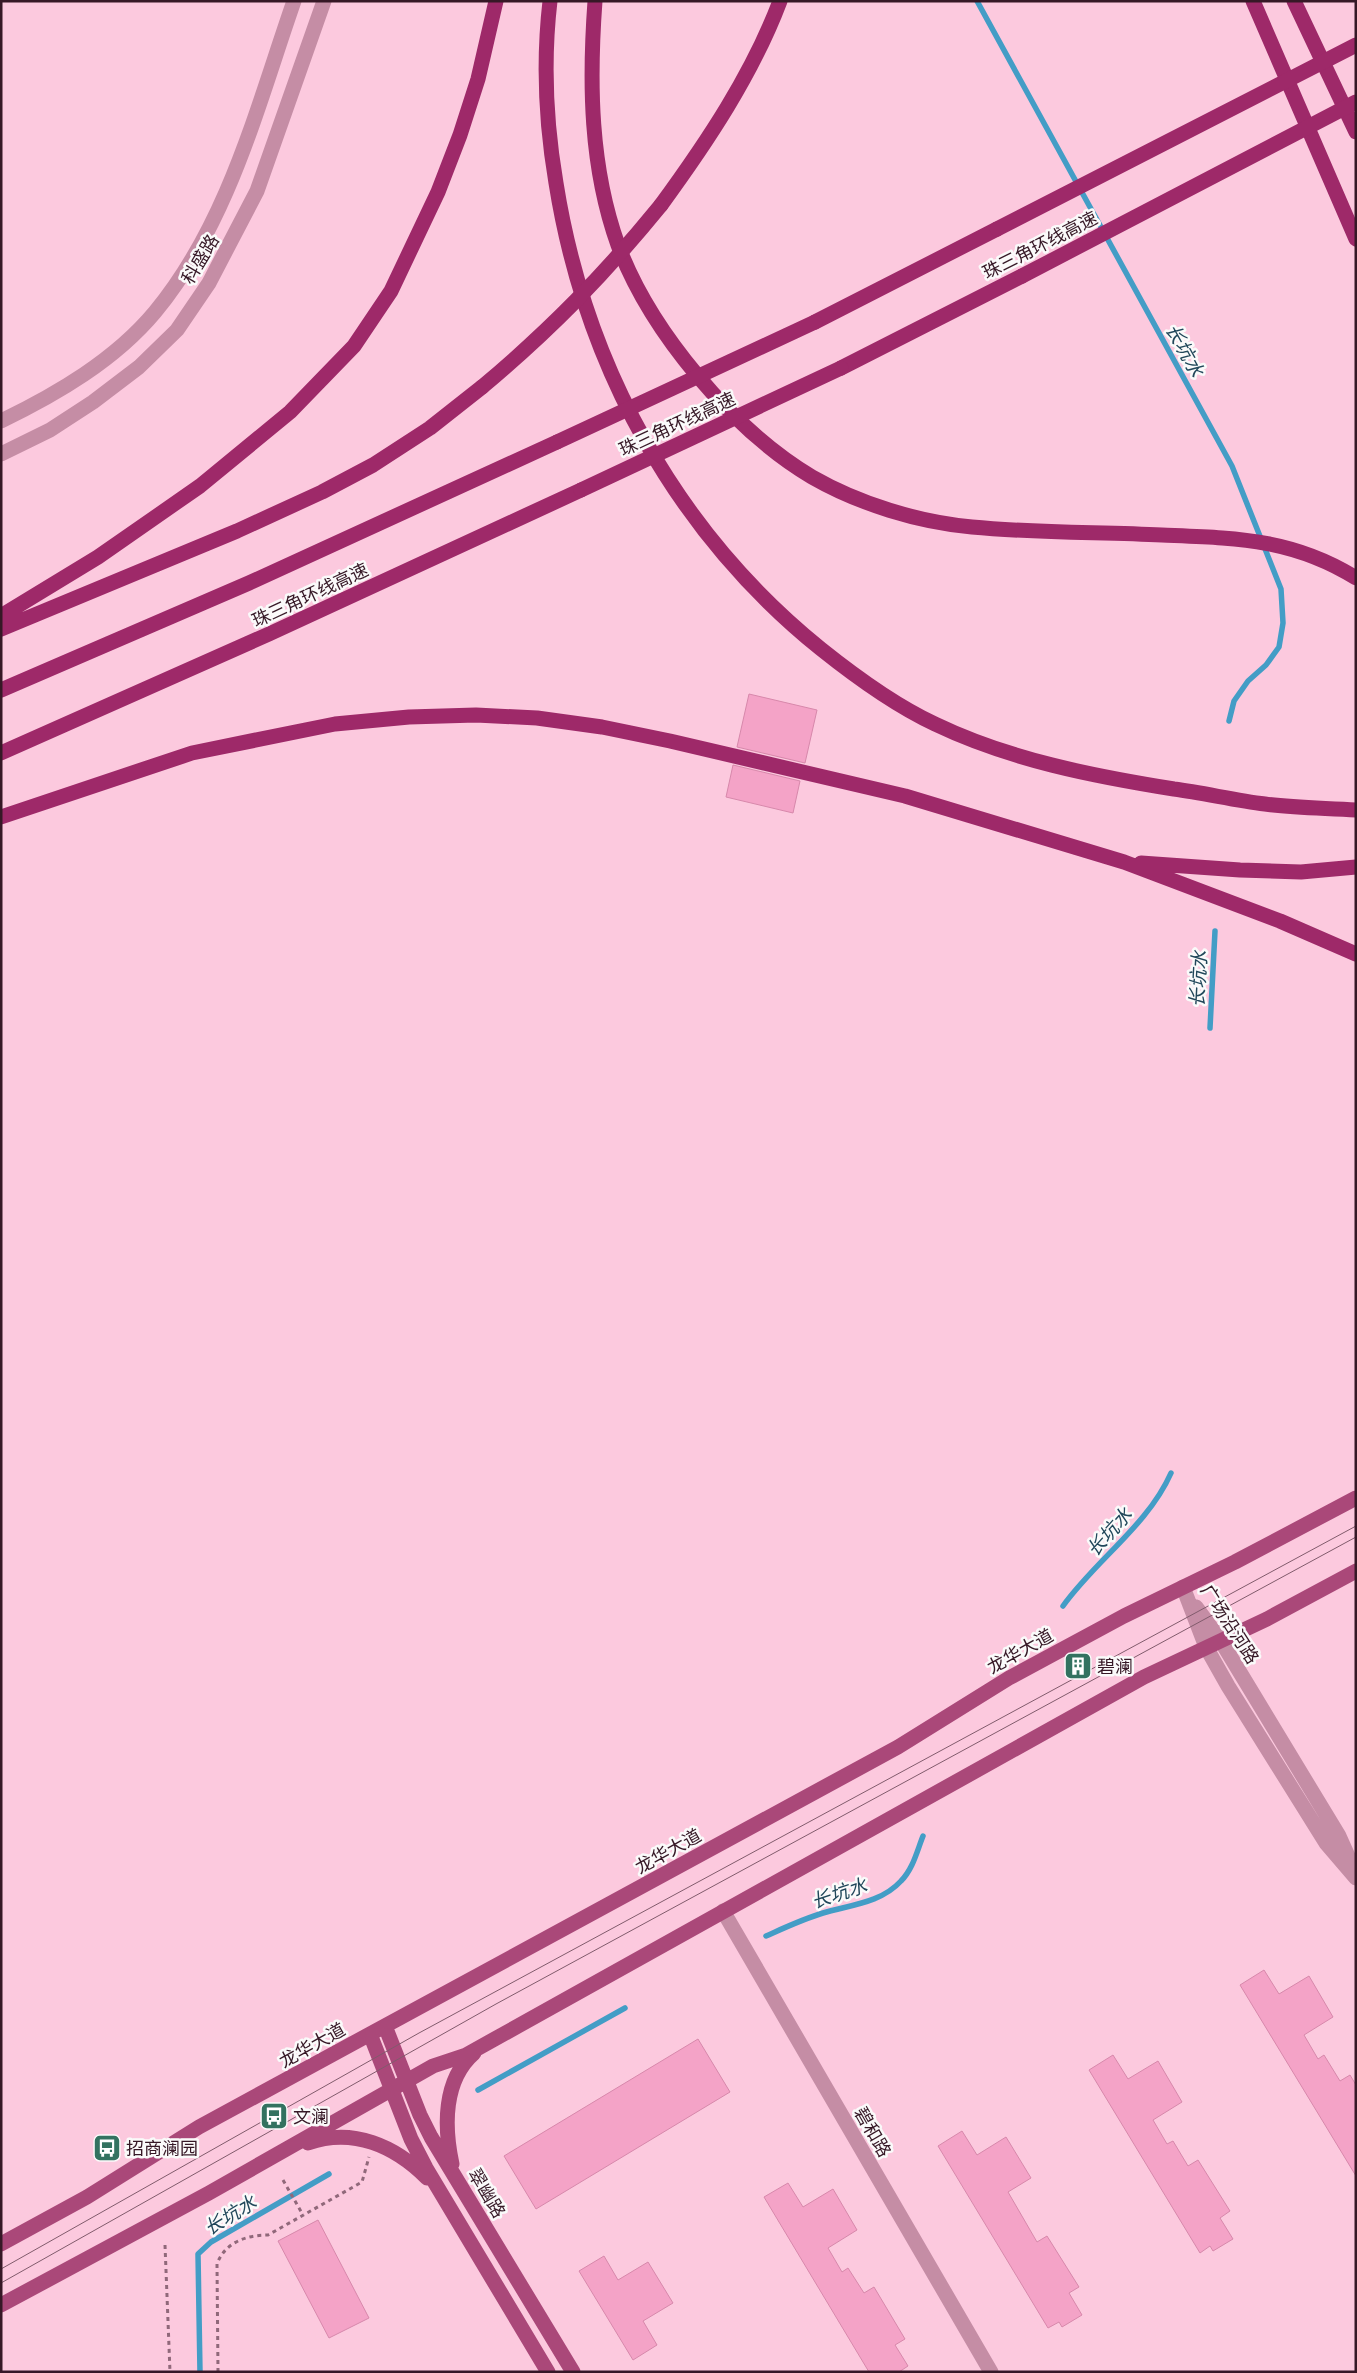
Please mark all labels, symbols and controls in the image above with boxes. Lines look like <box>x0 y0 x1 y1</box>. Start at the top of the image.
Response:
street label: 珠三角环线高速 <box>979 207 1101 283</box>
street label: 科盛路 <box>177 230 223 288</box>
water label: 长坑水 <box>1162 320 1209 381</box>
street label: 珠三角环线高速 <box>615 388 739 460</box>
street label: 珠三角环线高速 <box>248 559 372 631</box>
water label: 长坑水 <box>1186 949 1211 1008</box>
water label: 长坑水 <box>1082 1503 1137 1561</box>
street label: 广场沿河路 <box>1197 1581 1263 1667</box>
street label: 龙华大道 <box>983 1624 1057 1678</box>
building icon: 碧澜 <box>1063 1651 1093 1681</box>
place label: 碧澜 <box>1097 1656 1133 1677</box>
street label: 龙华大道 <box>631 1824 705 1878</box>
water label: 长坑水 <box>808 1873 870 1912</box>
street label: 龙华大道 <box>275 2018 349 2072</box>
bus stop icon: 文澜 <box>259 2101 289 2131</box>
street label: 碧和路 <box>850 2103 896 2161</box>
place label: 文澜 <box>293 2106 329 2127</box>
bus stop icon: 招商澜园 <box>92 2133 122 2163</box>
place label: 招商澜园 <box>126 2138 198 2159</box>
street label: 翠幽路 <box>464 2164 510 2222</box>
water label: 长坑水 <box>200 2190 261 2239</box>

